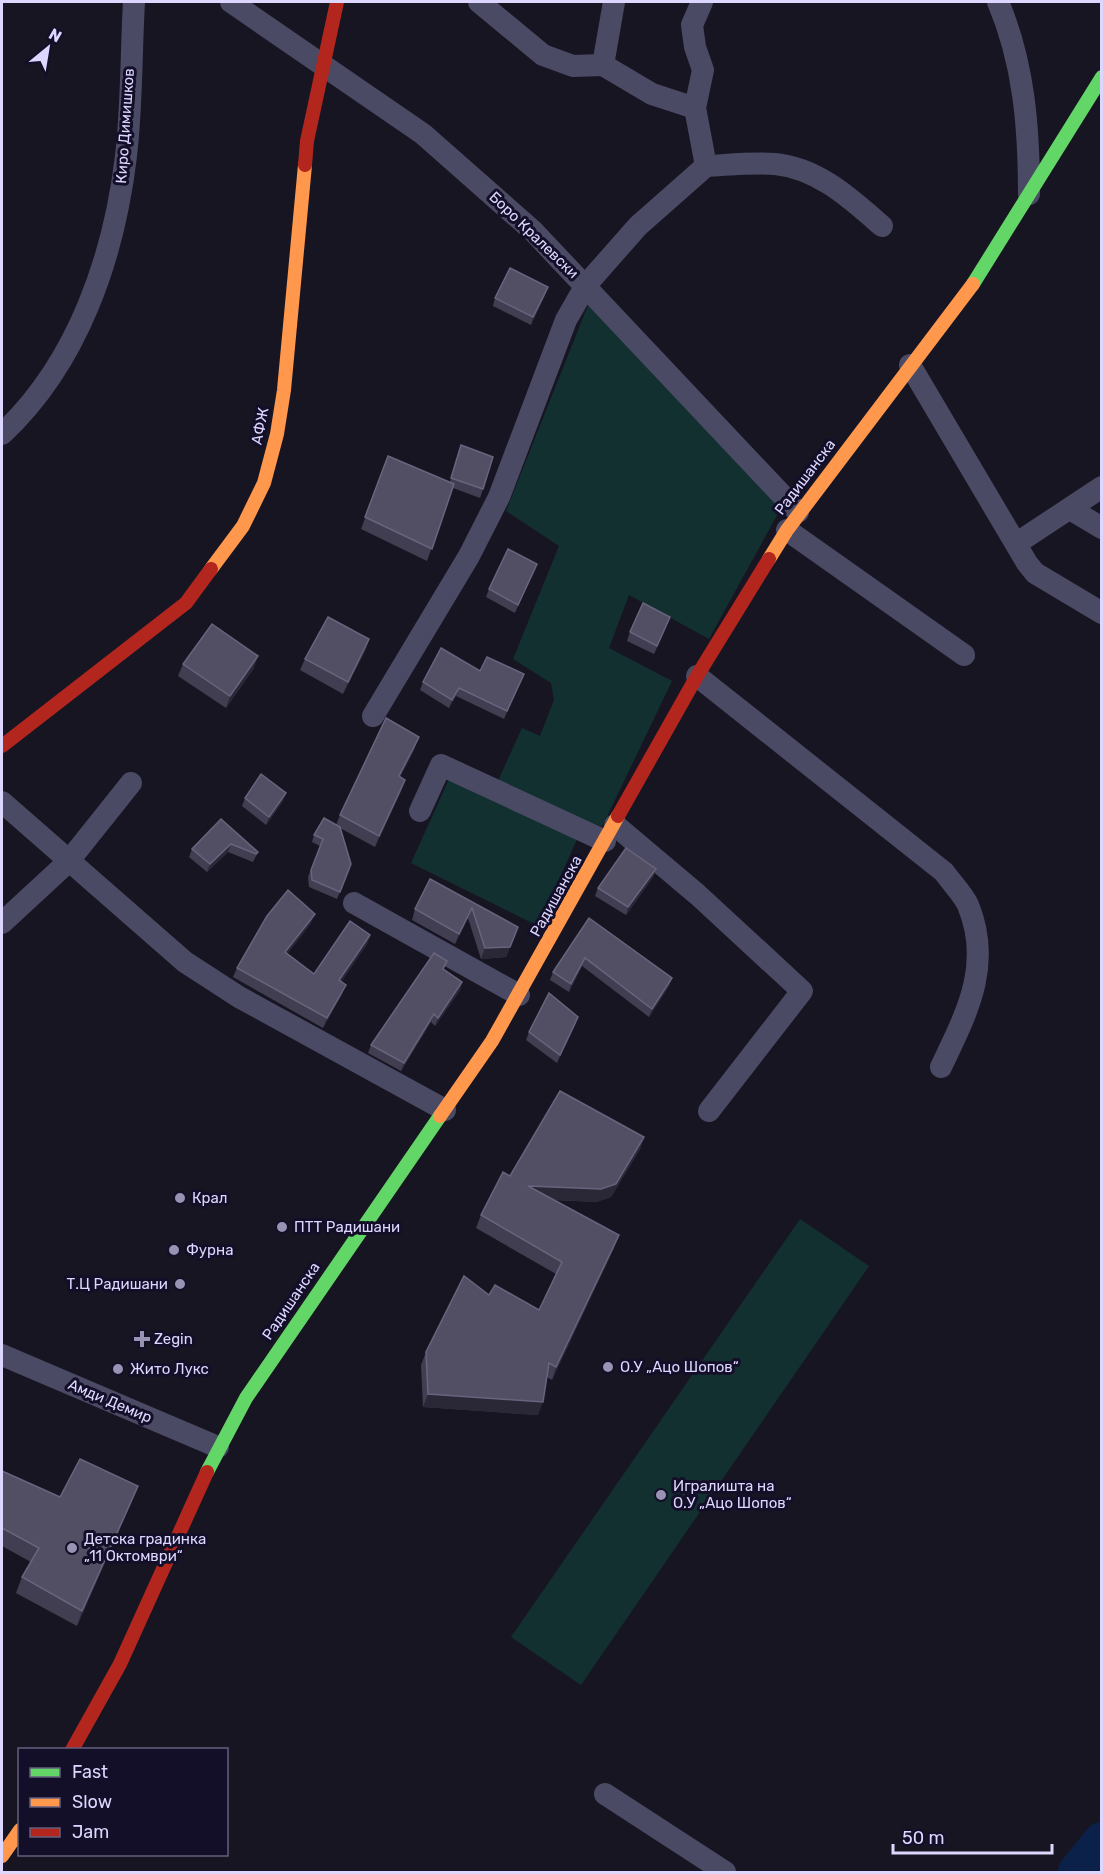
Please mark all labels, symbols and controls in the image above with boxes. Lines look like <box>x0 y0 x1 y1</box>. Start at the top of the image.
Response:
north arrow <box>18 18 78 78</box>
text: N <box>46 24 65 47</box>
street label: Киро Димишков <box>112 68 138 184</box>
street label: Боро Кралевски <box>486 188 582 282</box>
street label: АФЖ <box>248 406 272 446</box>
street label: Радишанска <box>771 436 839 518</box>
street label: Радишанска <box>526 852 586 940</box>
place label: Крал <box>192 1189 228 1207</box>
marker: Крал <box>173 1191 187 1205</box>
place label: ПТТ Радишани <box>294 1218 400 1236</box>
marker: ПТТ Радишани <box>275 1220 289 1234</box>
place label: Фурна <box>186 1241 233 1259</box>
marker: Фурна <box>167 1243 181 1257</box>
street label: Радишанска <box>258 1259 324 1343</box>
place label: Т.Ц Радишани <box>67 1275 168 1293</box>
marker: Т.Ц Радишани <box>173 1277 187 1291</box>
place label: Zegin <box>154 1330 193 1348</box>
marker: Zegin <box>135 1332 149 1346</box>
place label: О.У „Ацо Шопов“ <box>620 1358 739 1376</box>
place label: Жито Лукс <box>130 1360 209 1378</box>
marker: О.У „Ацо Шопов“ <box>601 1360 615 1374</box>
marker: Жито Лукс <box>111 1362 125 1376</box>
street label: Амди Демир <box>65 1375 155 1427</box>
place label: Игралишта на О.У „Ацо Шопов“ <box>673 1477 792 1512</box>
marker: Игралишта на О.У „Ацо Шопов“ <box>654 1488 668 1502</box>
place label: Детска градинка „11 Октомври“ <box>84 1530 206 1565</box>
marker: Детска градинка „11 Октомври“ <box>65 1541 79 1555</box>
legend <box>18 1748 228 1856</box>
text: Fast <box>72 1761 108 1783</box>
text: Slow <box>72 1791 112 1813</box>
scale bar <box>893 1817 1052 1855</box>
text: Jam <box>72 1821 109 1843</box>
text: 50 m <box>902 1827 945 1849</box>

